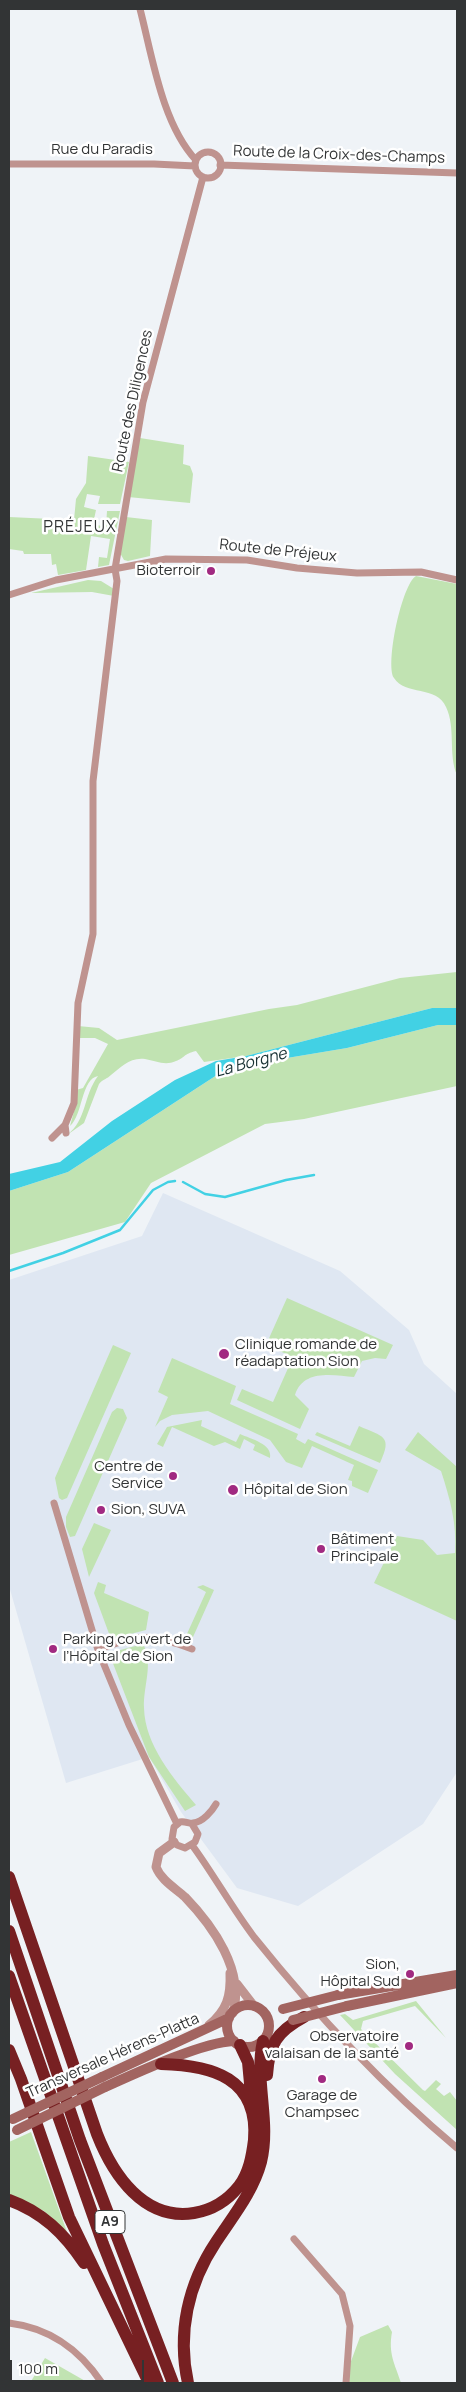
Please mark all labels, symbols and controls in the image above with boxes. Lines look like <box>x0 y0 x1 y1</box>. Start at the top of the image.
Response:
street label: Rue du Paradis <box>51 141 153 159</box>
street label: Route de la Croix-des-Champs <box>233 142 445 168</box>
street label: Route des Diligences <box>109 328 157 474</box>
district label: PRÉJEUX <box>42 518 118 538</box>
street label: Route de Préjeux <box>218 536 338 566</box>
place label: Bioterroir <box>137 562 201 580</box>
marker: Bioterroir <box>205 565 217 577</box>
water label: La Borgne <box>213 1044 289 1082</box>
place label: Clinique romande de réadaptation Sion <box>235 1336 377 1371</box>
marker: Clinique romande de réadaptation Sion <box>217 1347 231 1361</box>
place label: Centre de Service <box>94 1458 163 1493</box>
marker: Centre de Service <box>167 1470 179 1482</box>
place label: Hôpital de Sion <box>244 1481 348 1499</box>
marker: Hôpital de Sion <box>226 1483 240 1497</box>
place label: Sion, SUVA <box>111 1501 186 1519</box>
marker: Sion, SUVA <box>95 1504 107 1516</box>
place label: Bâtiment Principale <box>331 1531 399 1566</box>
marker: Bâtiment Principale <box>315 1543 327 1555</box>
place label: Parking couvert de l’Hôpital de Sion <box>63 1631 191 1666</box>
marker: Parking couvert de l’Hôpital de Sion <box>47 1643 59 1655</box>
place label: Sion, Hôpital Sud <box>321 1956 400 1991</box>
marker: Sion, Hôpital Sud <box>404 1968 416 1980</box>
street label: Transversale Hérens-Platta <box>24 2010 202 2102</box>
place label: Observatoire valaisan de la santé <box>265 2028 399 2063</box>
marker: Observatoire valaisan de la santé <box>403 2040 415 2052</box>
marker: Garage de Champsec <box>316 2073 328 2085</box>
place label: Garage de Champsec <box>285 2087 359 2122</box>
road number: A9 <box>95 2210 125 2234</box>
scale bar <box>12 2350 146 2382</box>
text: 100 m <box>18 2358 58 2379</box>

